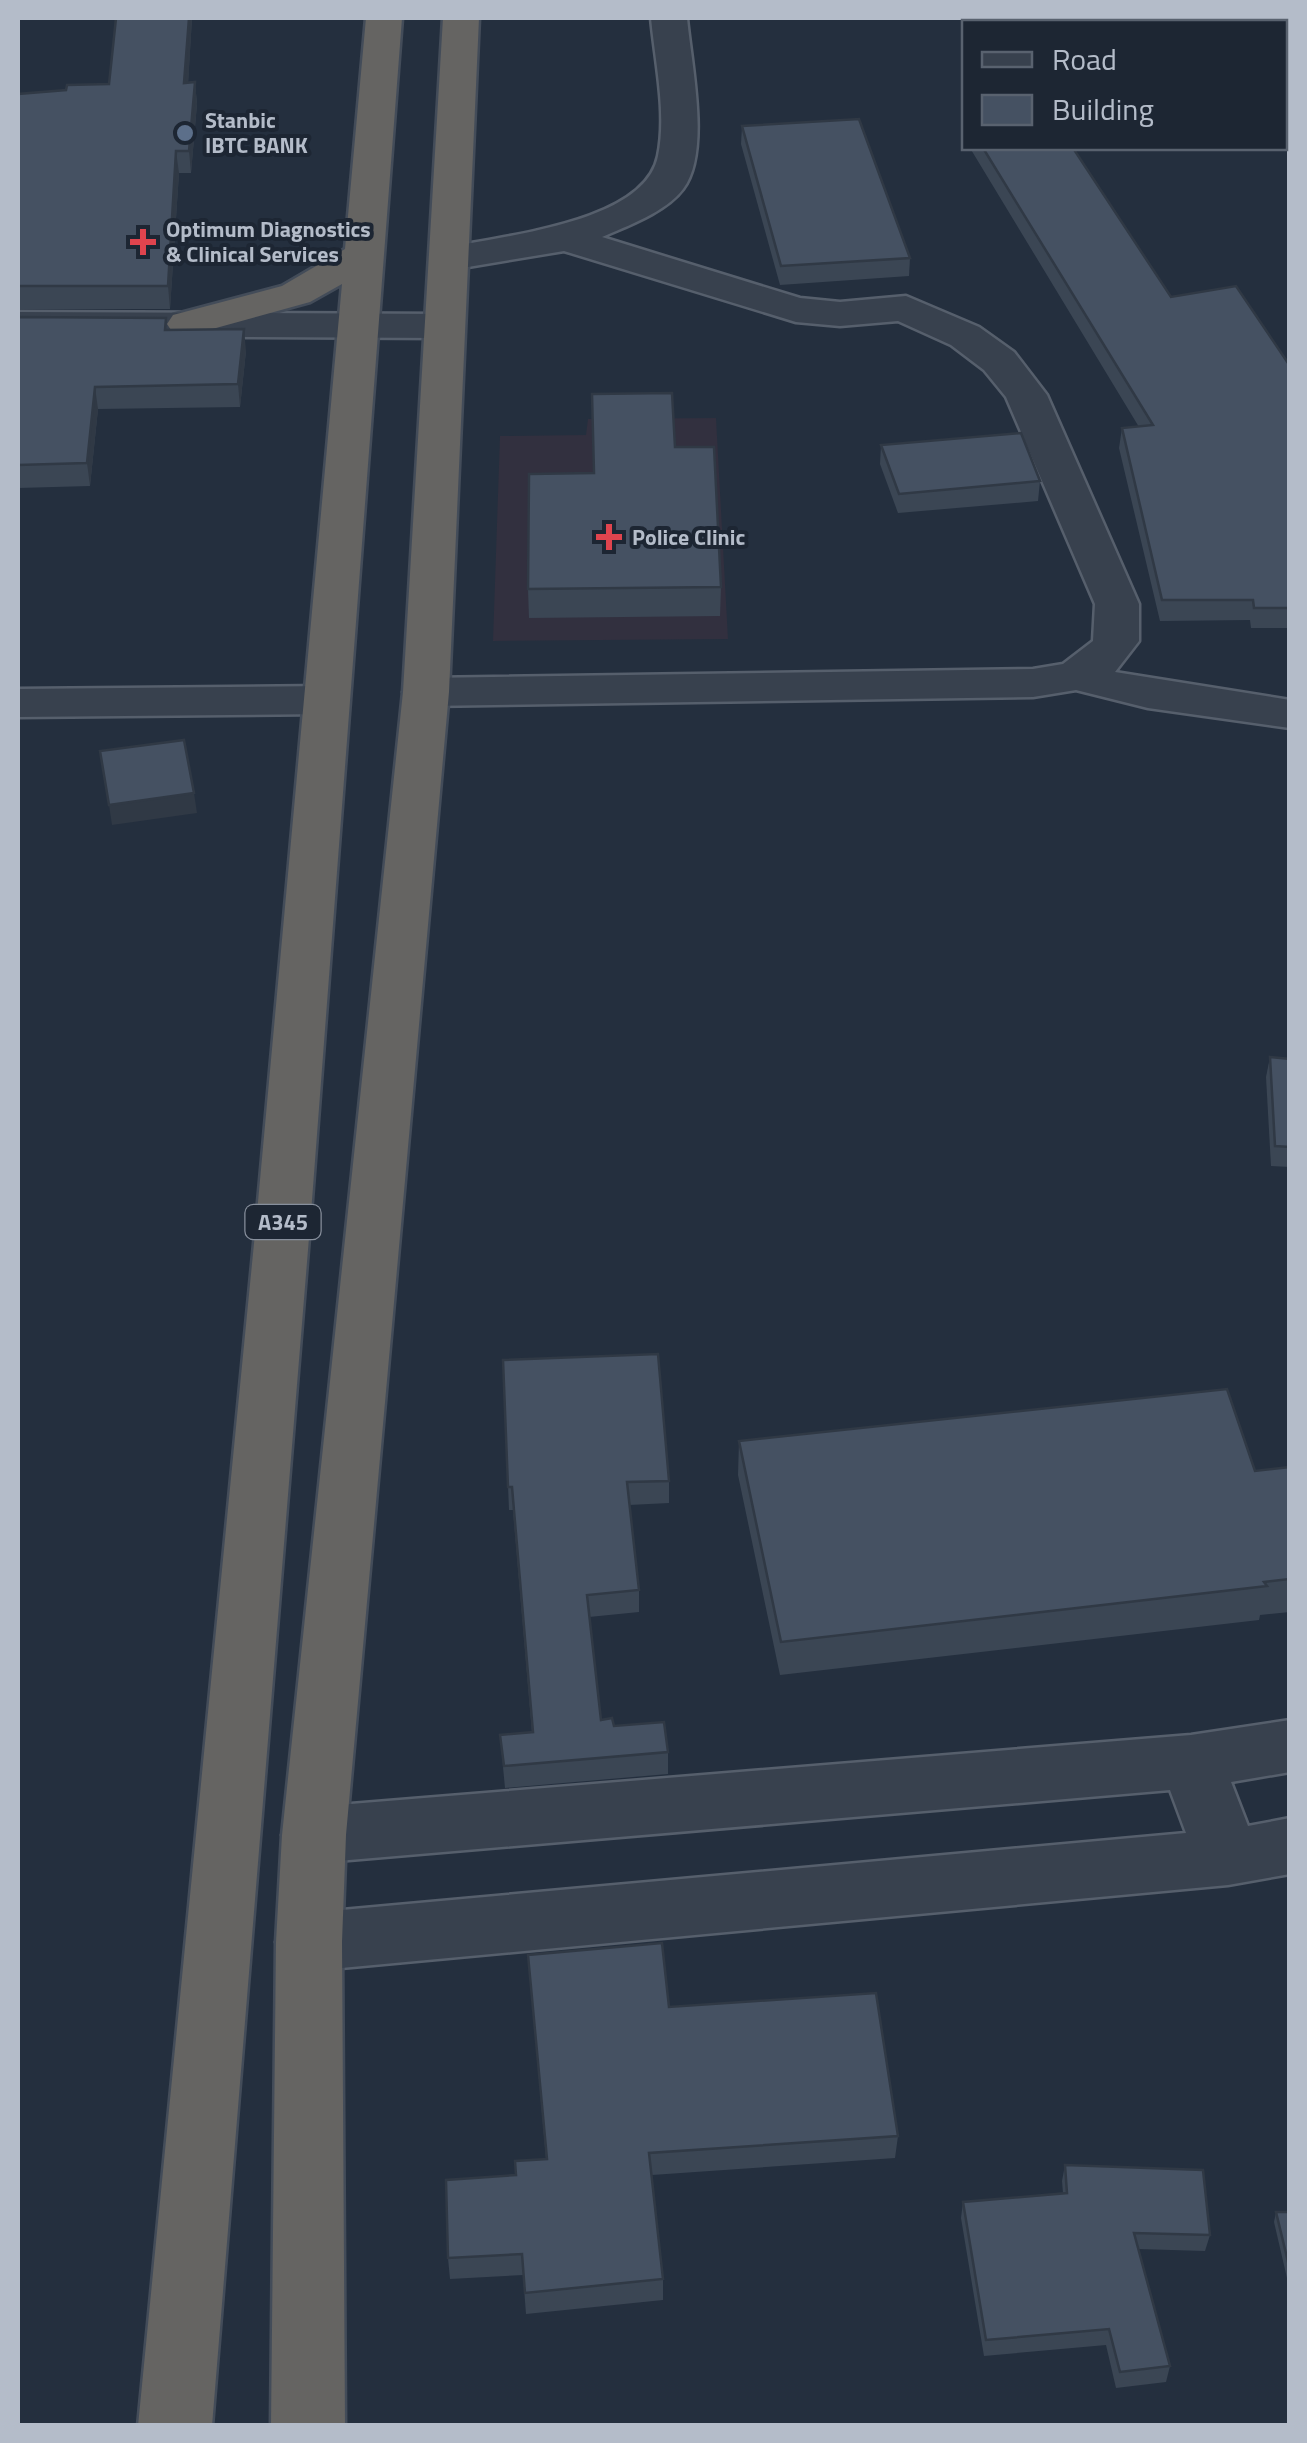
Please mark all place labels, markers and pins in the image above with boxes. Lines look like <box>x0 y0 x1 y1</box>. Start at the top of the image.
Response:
place label: Stanbic IBTC BANK <box>205 103 308 162</box>
marker: Stanbic IBTC BANK <box>174 122 196 144</box>
place label: Optimum Diagnostics & Clinical Services <box>166 212 371 271</box>
marker: Optimum Diagnostics & Clinical Services <box>130 229 156 255</box>
place label: Police Clinic <box>632 520 745 554</box>
marker: Police Clinic <box>596 524 622 550</box>

